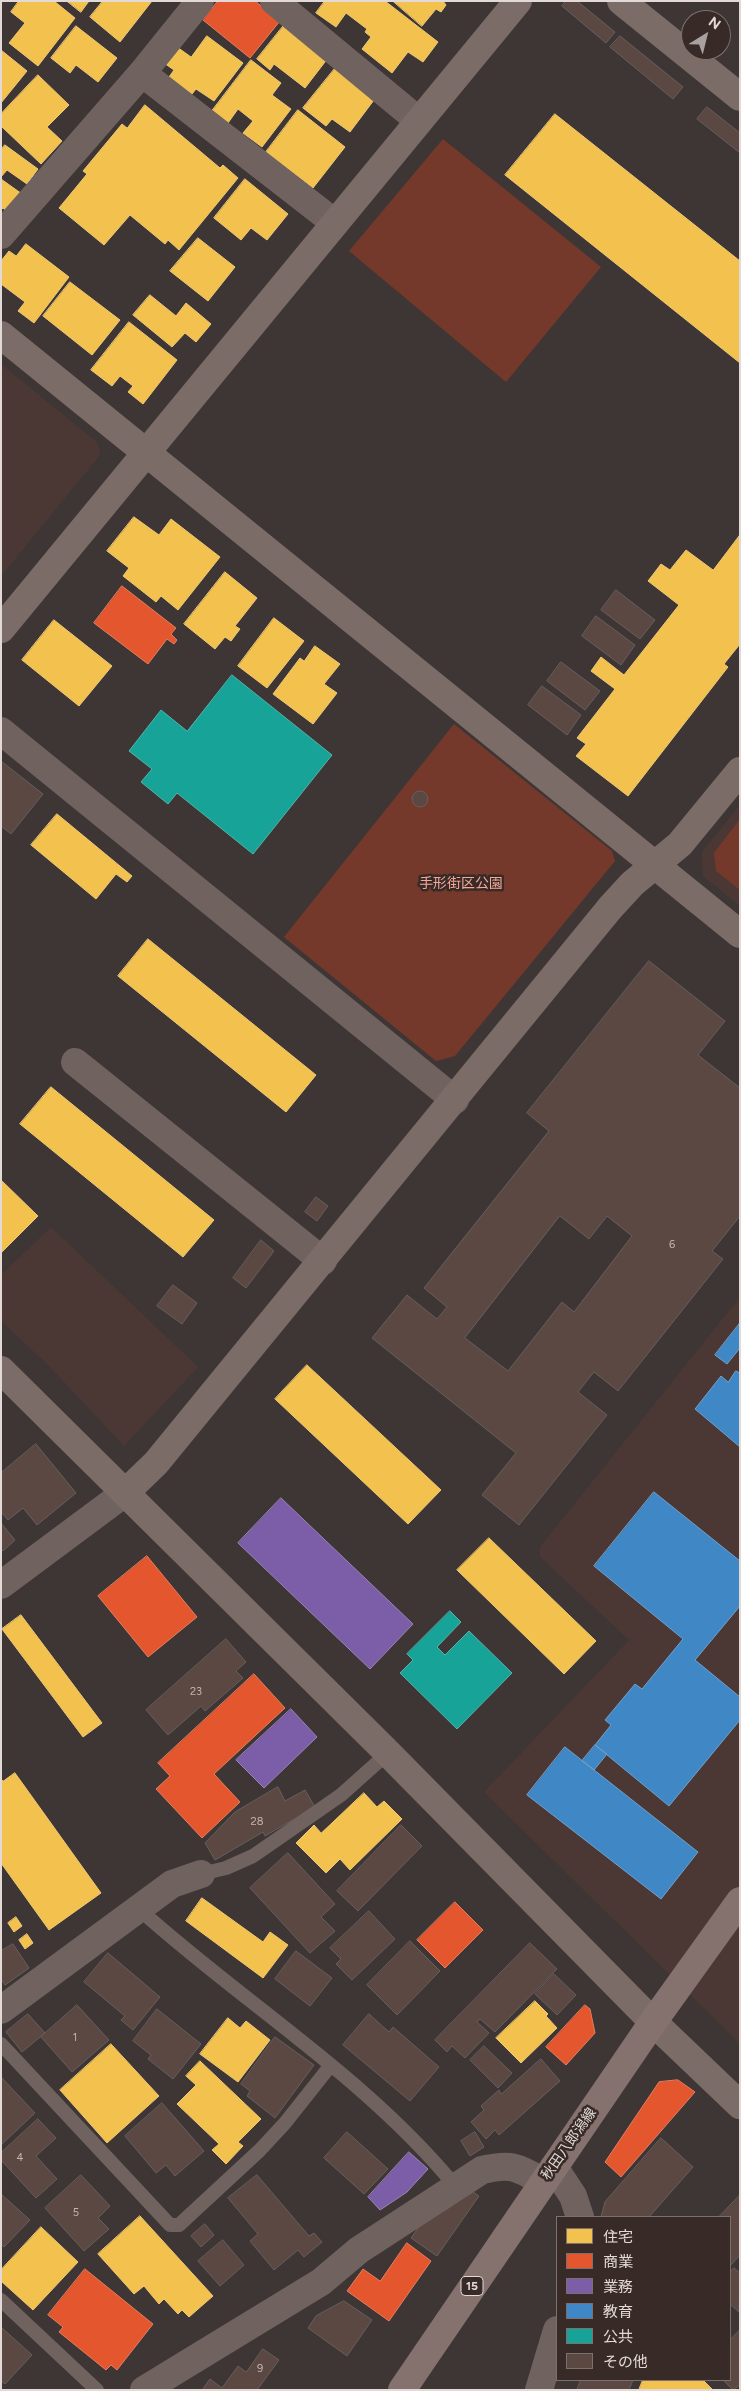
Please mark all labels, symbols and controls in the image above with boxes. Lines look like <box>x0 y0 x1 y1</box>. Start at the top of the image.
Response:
north arrow <box>681 10 731 60</box>
text: N <box>705 13 724 33</box>
park label: 手形街区公園 <box>419 876 503 892</box>
house number: 6 <box>669 1238 675 1252</box>
house number: 23 <box>190 1685 202 1699</box>
house number: 28 <box>251 1815 263 1829</box>
house number: 1 <box>73 2031 77 2045</box>
street label: 秋田八郎潟線 <box>538 2105 600 2183</box>
house number: 4 <box>17 2151 23 2165</box>
house number: 5 <box>73 2206 79 2220</box>
legend <box>556 2216 731 2381</box>
text: 住宅 <box>603 2228 633 2246</box>
text: 商業 <box>603 2253 633 2271</box>
road number: 15 <box>461 2276 483 2296</box>
text: 業務 <box>603 2278 633 2296</box>
text: 教育 <box>603 2303 633 2321</box>
text: 公共 <box>603 2328 633 2346</box>
text: その他 <box>603 2353 648 2371</box>
house number: 9 <box>257 2362 263 2376</box>

